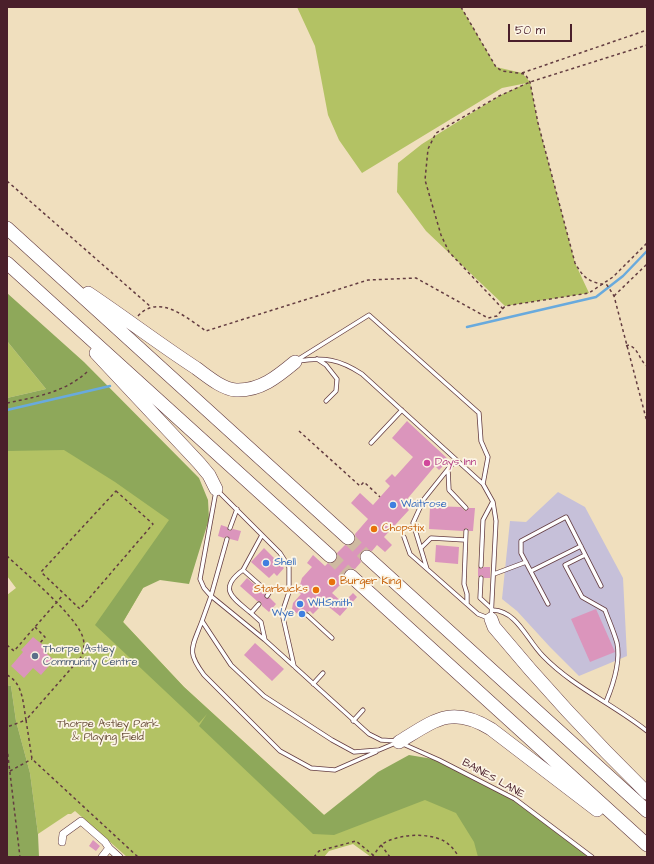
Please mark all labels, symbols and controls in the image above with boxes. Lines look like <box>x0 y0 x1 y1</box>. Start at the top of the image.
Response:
scale bar <box>510 16 574 42</box>
text: 50 m <box>515 22 545 39</box>
place label: Days Inn <box>435 456 476 470</box>
marker: Days Inn <box>422 458 432 468</box>
place label: Waitrose <box>401 498 447 512</box>
marker: Waitrose <box>388 500 398 510</box>
place label: Chopstix <box>382 522 424 536</box>
marker: Chopstix <box>369 524 379 534</box>
place label: Shell <box>274 556 296 570</box>
marker: Shell <box>261 558 271 568</box>
place label: Burger King <box>340 575 401 589</box>
marker: Burger King <box>327 577 337 587</box>
place label: Starbucks <box>254 583 308 597</box>
marker: Starbucks <box>311 585 321 595</box>
place label: WHSmith <box>308 597 352 611</box>
marker: WHSmith <box>295 599 305 609</box>
place label: Wye <box>272 607 294 621</box>
marker: Wye <box>297 609 307 619</box>
place label: Thorpe Astley Community Centre <box>43 643 137 669</box>
marker: Thorpe Astley Community Centre <box>30 651 40 661</box>
park label: Thorpe Astley Park & Playing Field <box>57 718 159 744</box>
street label: BAINES LANE <box>459 756 527 802</box>

